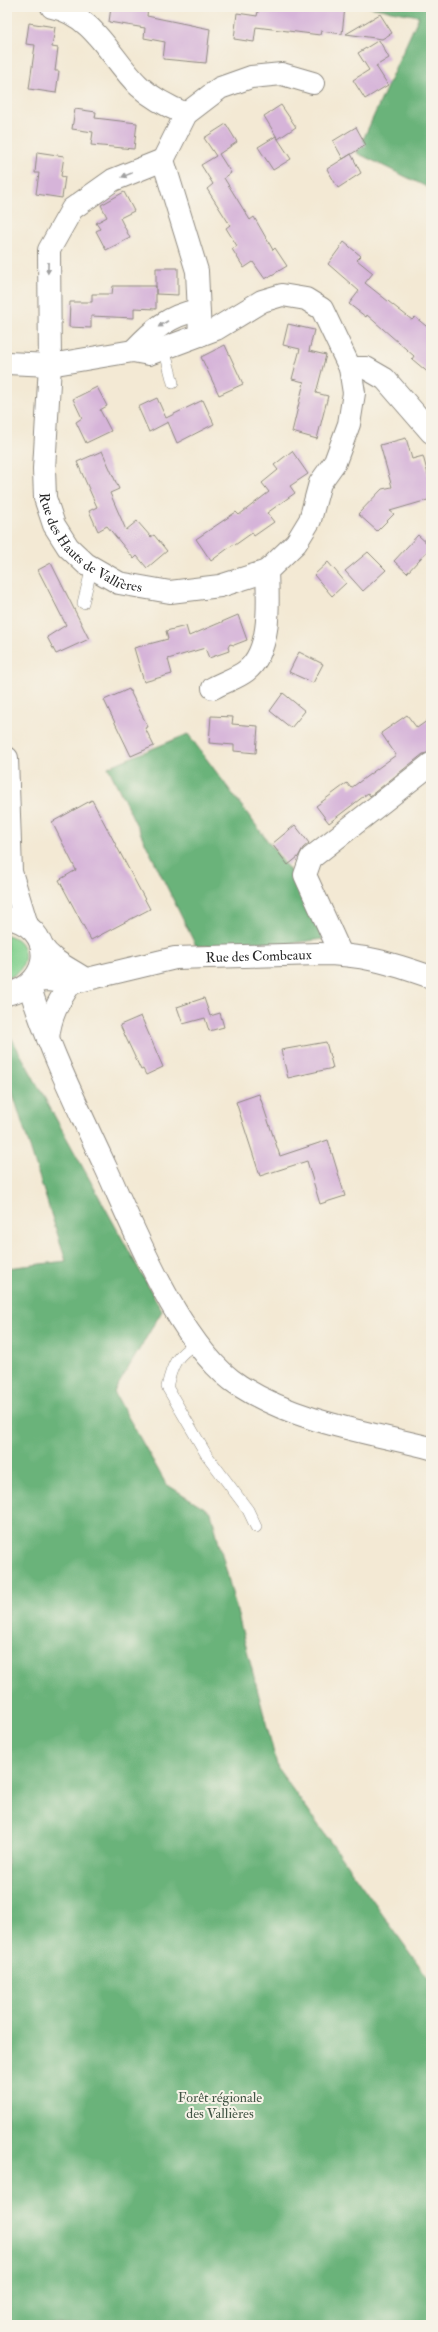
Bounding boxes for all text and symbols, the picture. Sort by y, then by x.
one-way arrow [121,172,132,178]
one-way arrow [45,262,51,275]
one-way arrow [158,320,168,328]
street label: Rue des Hauts de Vallières [36,492,144,596]
street label: Rue des Combeaux [205,946,313,966]
park label: Forêt régionale des Vallières [178,2089,262,2122]

